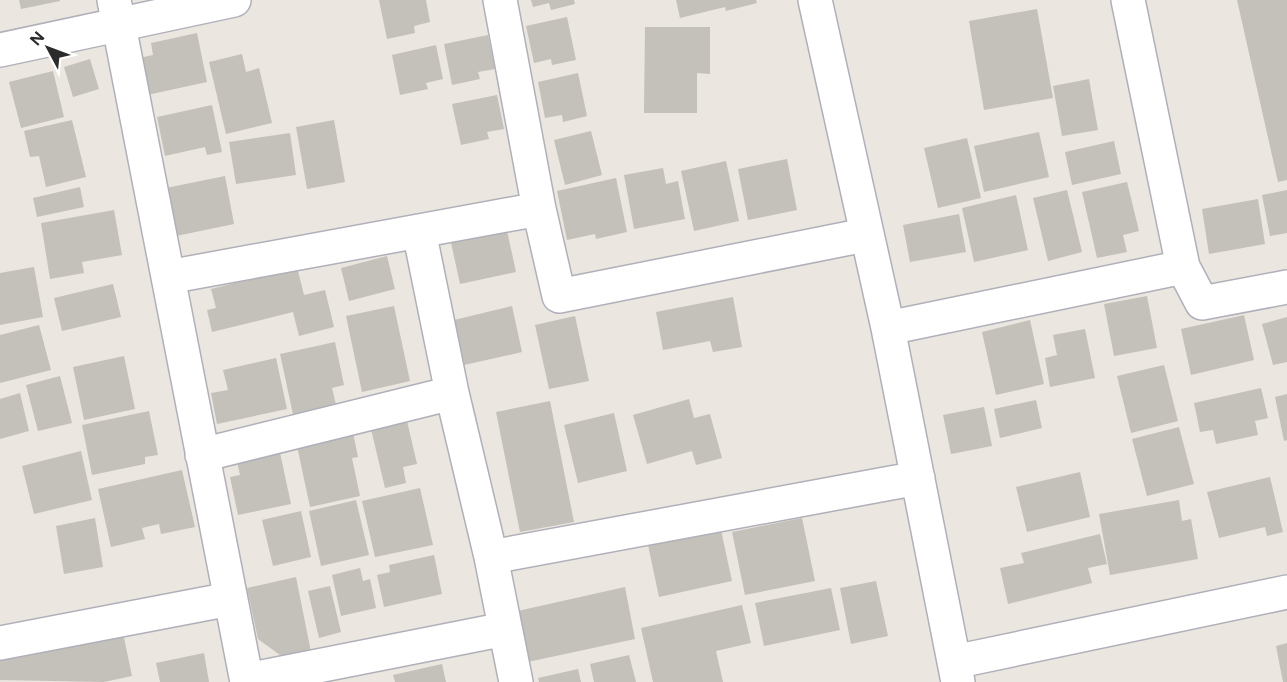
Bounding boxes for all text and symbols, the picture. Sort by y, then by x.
north arrow [18,18,78,78]
text: N [26,28,48,49]

